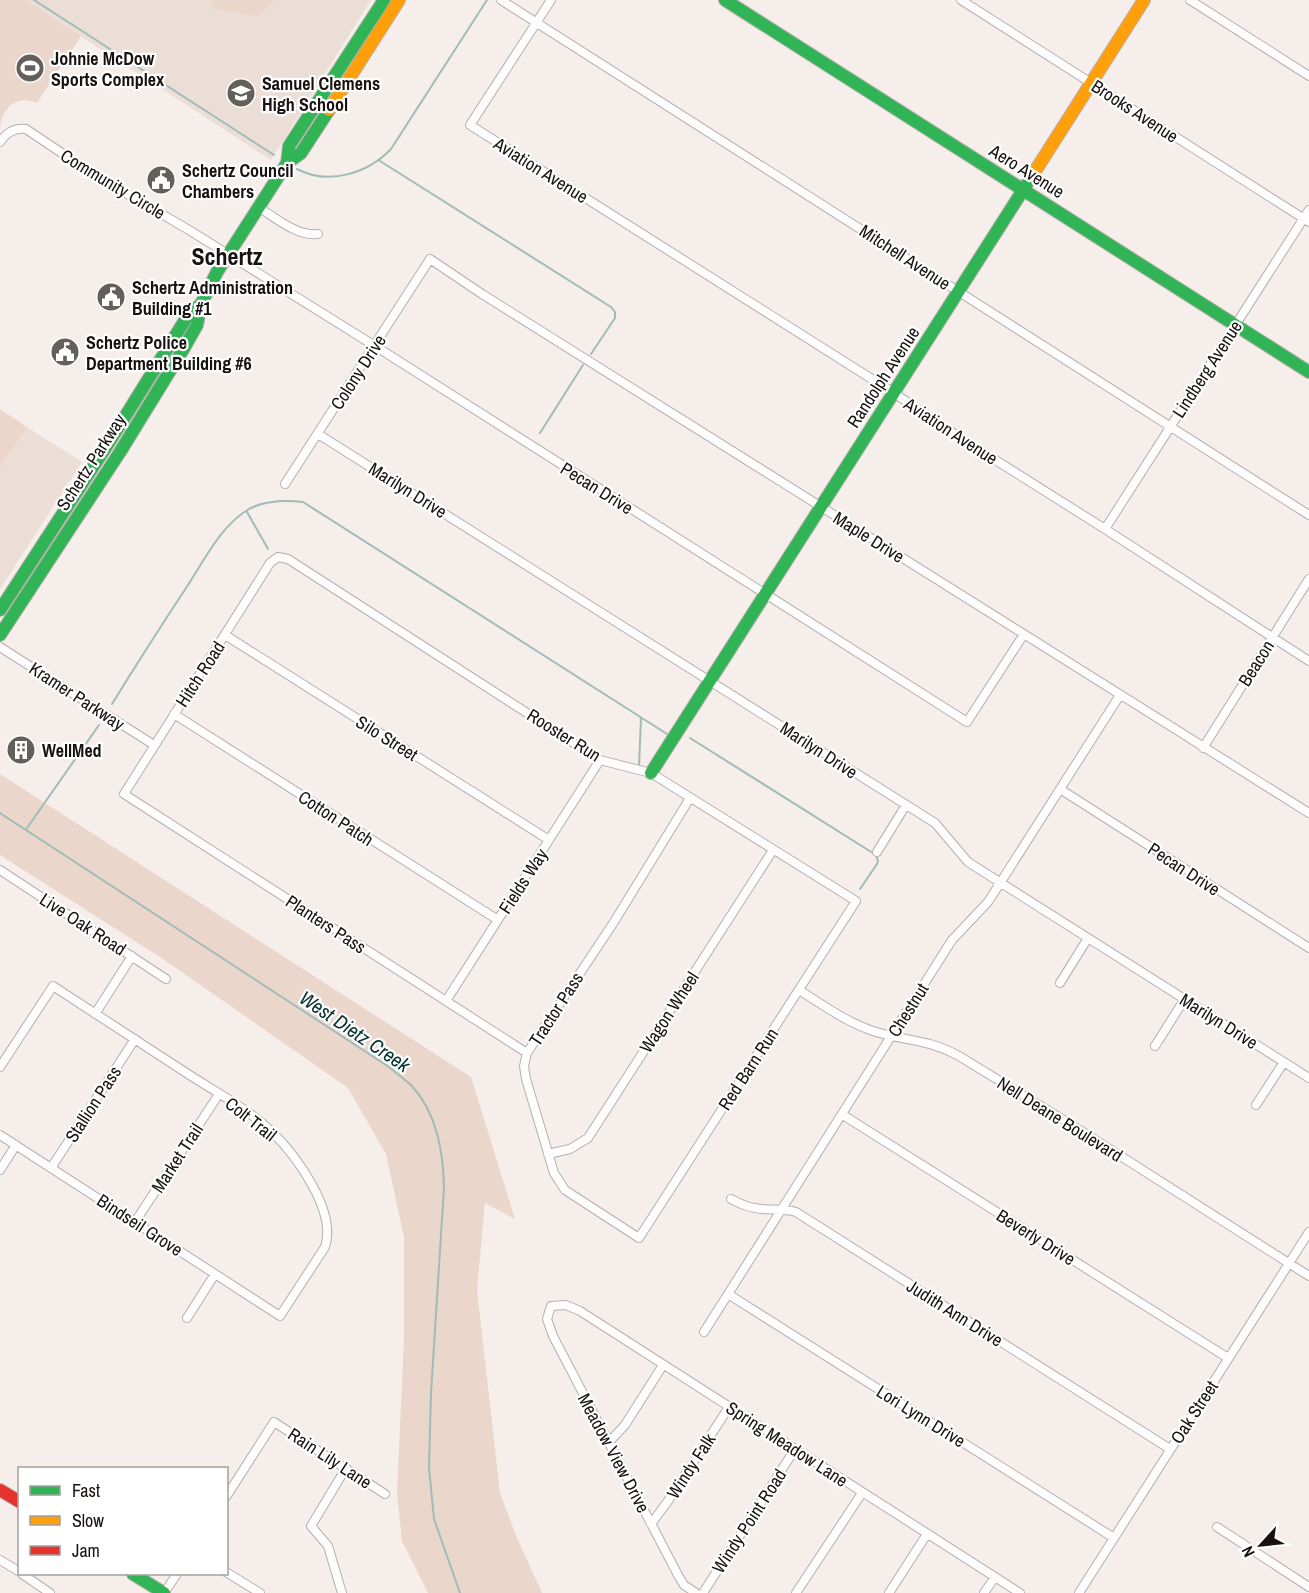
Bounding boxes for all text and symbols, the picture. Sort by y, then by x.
place label: Johnie McDow Sports Complex [51,46,165,92]
sports icon: Johnie McDow Sports Complex [14,52,46,84]
place label: Samuel Clemens High School [262,71,380,117]
street label: Brooks Avenue [1087,74,1183,148]
school or university icon: Samuel Clemens High School [225,77,257,109]
street label: Aviation Avenue [488,131,593,209]
street label: Aero Avenue [984,138,1069,204]
street label: Community Circle [56,143,170,225]
place label: Schertz Council Chambers [182,158,294,204]
public building icon: Schertz Council Chambers [145,164,177,196]
street label: Mitchell Avenue [855,218,955,296]
district label: Schertz [191,240,263,272]
place label: Schertz Administration Building #1 [132,275,293,321]
public building icon: Schertz Administration Building #1 [95,281,127,313]
street label: Lindberg Avenue [1166,315,1248,423]
street label: Randolph Avenue [841,321,925,433]
street label: Colony Drive [324,329,392,415]
place label: Schertz Police Department Building #6 [86,330,252,376]
public building icon: Schertz Police Department Building #6 [49,336,81,368]
street label: Aviation Avenue [898,391,1003,471]
street label: Schertz Parkway [50,408,132,515]
street label: Marilyn Drive [364,456,452,524]
street label: Pecan Drive [556,456,638,520]
street label: Maple Drive [829,505,909,569]
street label: Beacon [1232,635,1280,691]
street label: Hitch Road [169,636,231,712]
street label: Kramer Parkway [24,656,130,737]
street label: Rooster Run [522,702,606,768]
street label: Silo Street [351,709,423,767]
street label: Marilyn Drive [775,716,863,784]
building icon: WellMed [5,734,37,766]
place label: WellMed [42,738,102,763]
street label: Cotton Patch [293,784,379,852]
street label: Pecan Drive [1143,836,1225,902]
street label: Fields Way [493,843,554,919]
street label: Live Oak Road [35,887,131,961]
street label: Planters Pass [281,889,371,959]
street label: Tractor Pass [523,967,589,1051]
street label: Wagon Wheel [633,967,705,1057]
street label: Chestnut [882,978,934,1042]
water label: West Dietz Creek [294,984,416,1078]
street label: Marilyn Drive [1175,987,1263,1055]
street label: Red Barn Run [712,1023,784,1115]
street label: Stallion Pass [59,1061,127,1147]
street label: Nell Deane Boulevard [992,1070,1128,1168]
street label: Colt Trail [220,1091,282,1147]
street label: Market Trail [145,1119,209,1197]
street label: Bindseil Grove [92,1188,188,1262]
street label: Beverly Drive [992,1203,1080,1271]
street label: Judith Ann Drive [902,1273,1008,1353]
street label: Oak Street [1164,1376,1224,1448]
street label: Lori Lynn Drive [872,1379,970,1453]
street label: Meadow View Drive [572,1389,656,1517]
street label: Spring Meadow Lane [721,1395,853,1493]
street label: Rain Lily Lane [283,1422,377,1494]
street label: Windy Falk [661,1428,722,1503]
street label: Windy Point Road [706,1464,792,1578]
legend [18,1467,228,1575]
text: Fast [72,1478,100,1503]
text: Slow [72,1508,104,1533]
north arrow [1231,1515,1291,1575]
text: Jam [72,1538,100,1563]
text: N [1236,1543,1260,1561]

